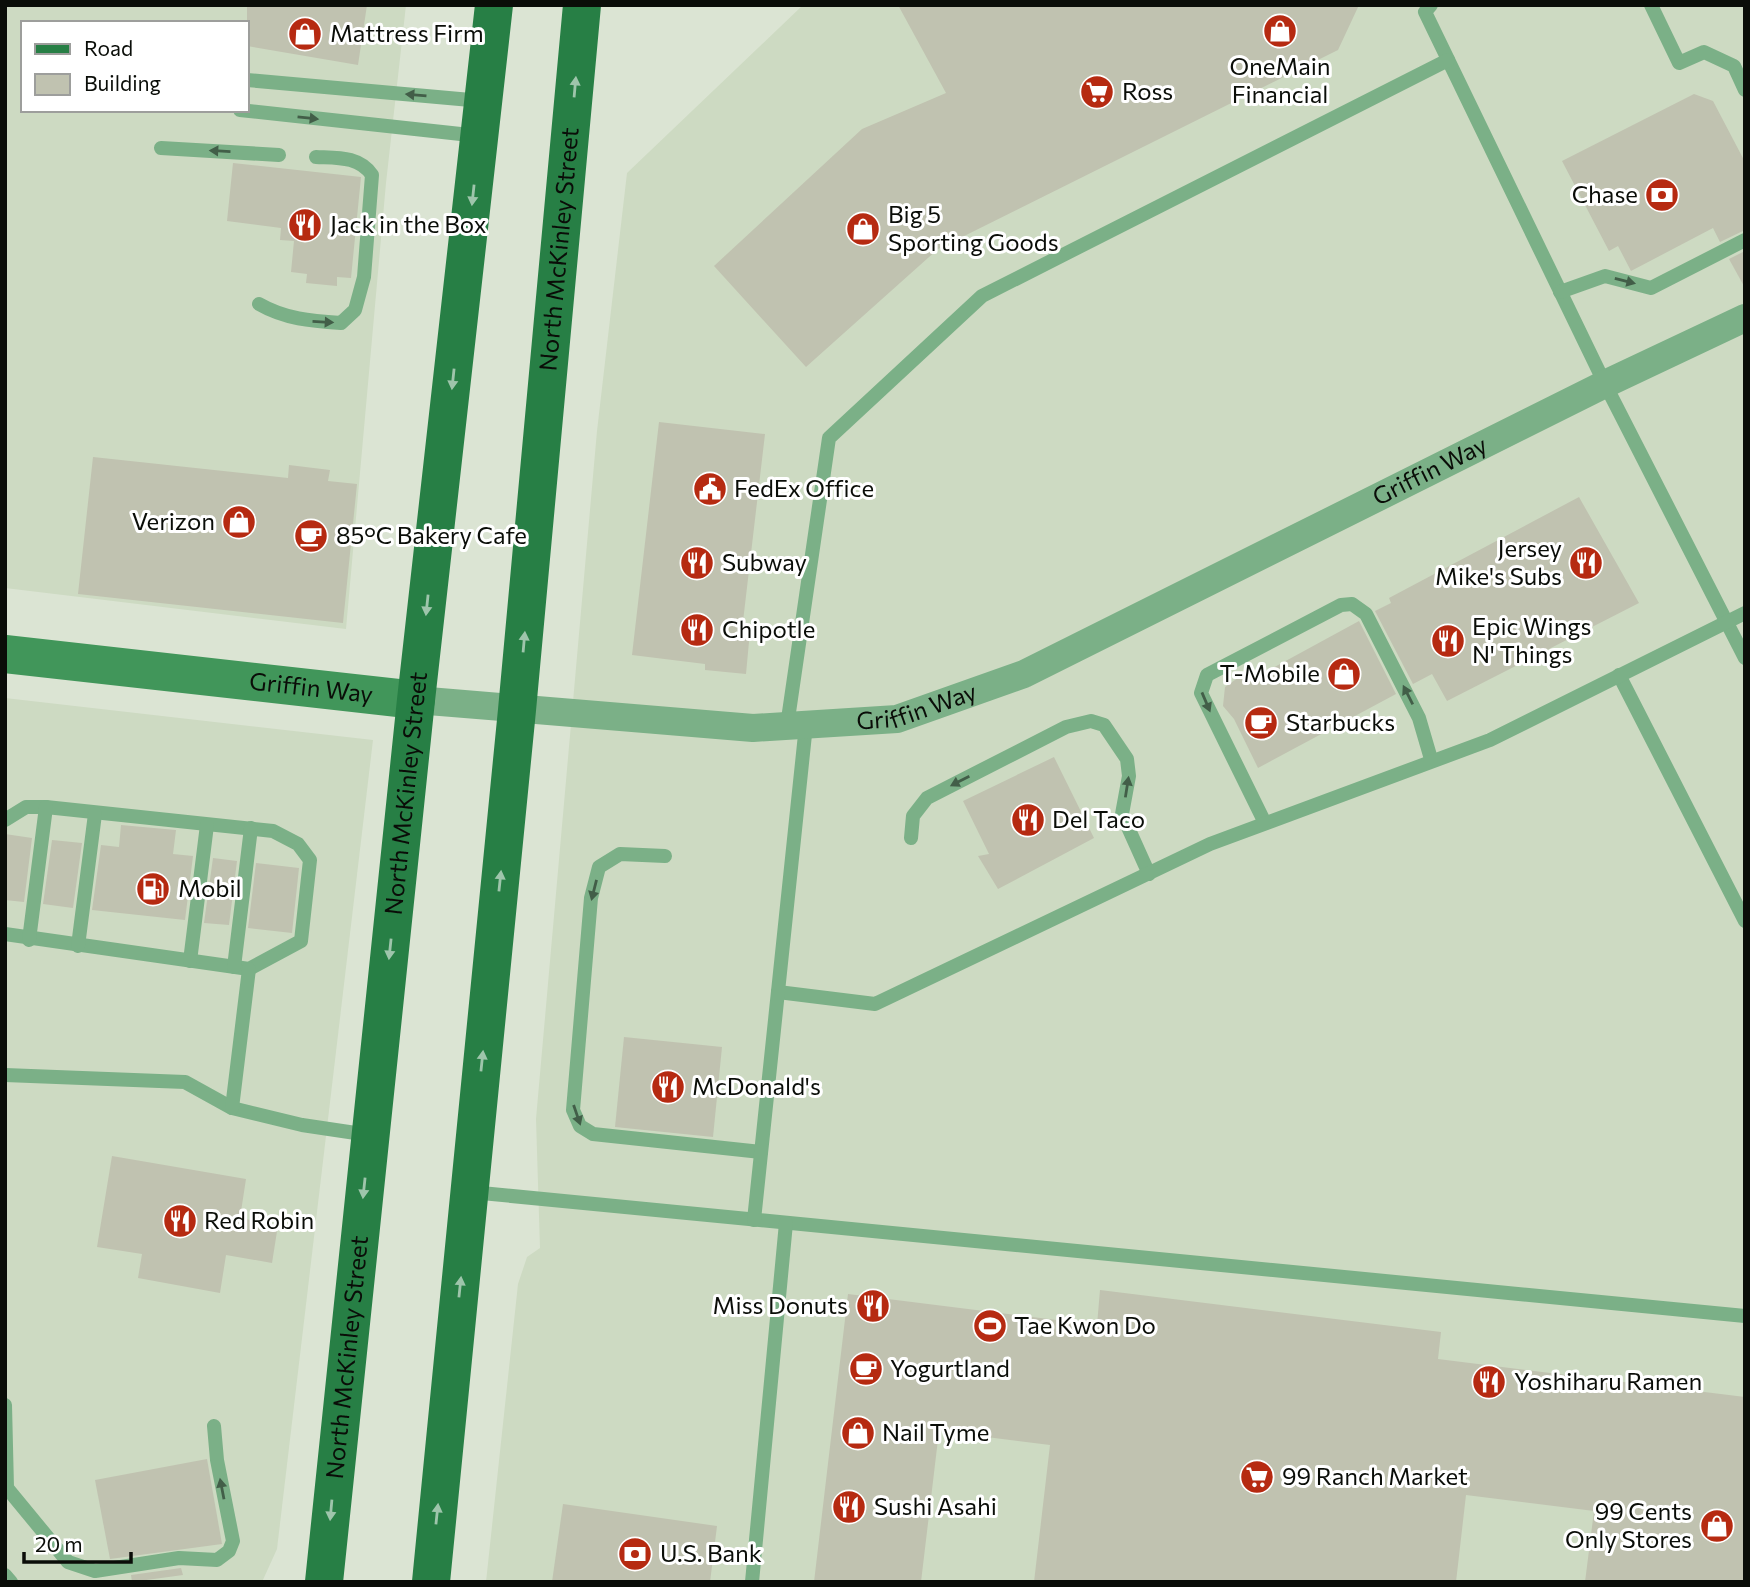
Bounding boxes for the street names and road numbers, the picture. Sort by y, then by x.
street label: North McKinley Street [532,126,584,372]
street label: Griffin Way [1367,429,1491,511]
street label: Griffin Way [248,665,375,708]
street label: North McKinley Street [378,670,432,916]
street label: Griffin Way [856,676,980,735]
street label: North McKinley Street [319,1234,373,1480]

